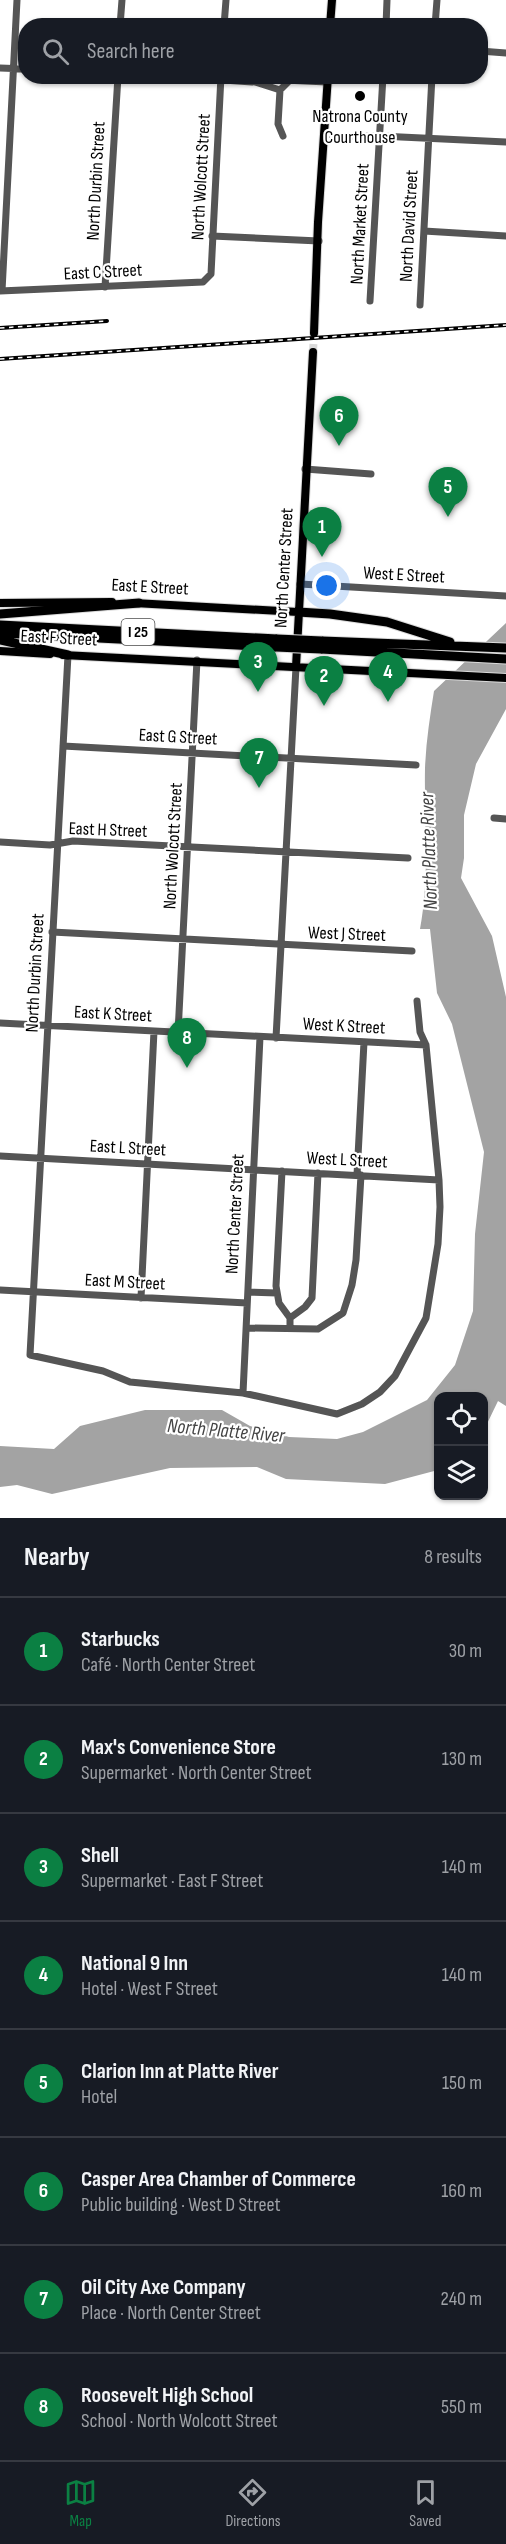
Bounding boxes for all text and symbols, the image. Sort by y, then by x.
search box [18,18,488,84]
icon: search [39,35,72,68]
text: Search here [87,38,174,65]
marker: Natrona County Courthouse [353,89,367,103]
place label: Natrona County Courthouse [312,106,408,148]
street label: North Wolcott Street [187,113,215,241]
street label: North Durbin Street [82,121,110,241]
street label: North Market Street [346,163,374,285]
street label: North David Street [396,169,422,283]
street label: East C Street [63,259,143,285]
pin: 6 [320,396,358,446]
pin: 5 [428,468,468,517]
street label: North Center Street [270,507,298,629]
pin: 1 [302,508,342,557]
street label: West E Street [363,562,446,588]
your location [312,571,341,600]
street label: East E Street [111,574,190,600]
road number: I 25 [122,619,154,645]
street label: East F Street [20,626,98,651]
pin: 3 [238,642,278,692]
pin: 4 [368,652,408,702]
pin: 2 [304,656,344,706]
street label: East G Street [138,724,218,750]
pin: 7 [240,738,278,788]
street label: North Wolcott Street [159,782,187,910]
water label: North Platte River [415,790,443,910]
street label: East H Street [68,818,148,842]
street label: North Durbin Street [21,913,49,1033]
street label: West J Street [308,922,387,946]
street label: East K Street [74,1001,153,1027]
street label: West K Street [302,1013,386,1039]
pin: 8 [168,1018,207,1068]
street label: East L Street [89,1136,167,1161]
street label: West L Street [306,1147,388,1173]
street label: North Center Street [221,1153,249,1275]
street label: East M Street [84,1269,166,1295]
map controls [434,1392,488,1500]
button: locate [434,1392,488,1446]
water label: North Platte River [166,1414,287,1448]
button: layers [434,1446,488,1500]
text: Nearby [24,1542,90,1573]
text: 8 results [424,1545,482,1569]
text: Starbucks [81,1626,160,1653]
text: 1 [40,1639,47,1663]
text: 30 m [449,1639,482,1663]
text: Café · North Center Street [81,1653,255,1677]
text: Max's Convenience Store [81,1734,276,1761]
text: 2 [39,1747,48,1771]
text: 130 m [442,1747,482,1771]
text: Supermarket · North Center Street [81,1761,312,1785]
text: Shell [81,1842,119,1869]
text: 3 [39,1855,48,1879]
text: 140 m [442,1855,482,1879]
text: Supermarket · East F Street [81,1869,263,1893]
text: National 9 Inn [81,1950,188,1977]
text: 4 [39,1963,48,1987]
text: 140 m [442,1963,482,1987]
text: Hotel · West F Street [81,1977,218,2001]
text: Clarion Inn at Platte River [81,2058,279,2085]
text: 5 [39,2071,48,2095]
text: 150 m [442,2071,482,2095]
text: Hotel [81,2085,117,2109]
text: Casper Area Chamber of Commerce [81,2166,356,2193]
text: 6 [39,2179,48,2203]
text: 160 m [441,2179,482,2203]
text: Public building · West D Street [81,2193,281,2217]
text: Oil City Axe Company [81,2274,246,2301]
text: 7 [39,2287,48,2311]
text: 240 m [441,2287,482,2311]
text: Place · North Center Street [81,2301,261,2325]
text: Roosevelt High School [81,2382,253,2409]
text: 8 [39,2395,48,2419]
text: 550 m [441,2395,482,2419]
text: School · North Wolcott Street [81,2409,278,2433]
tab: Map [64,2476,97,2531]
tab: Directions [225,2476,281,2531]
tab: Saved [409,2476,442,2531]

